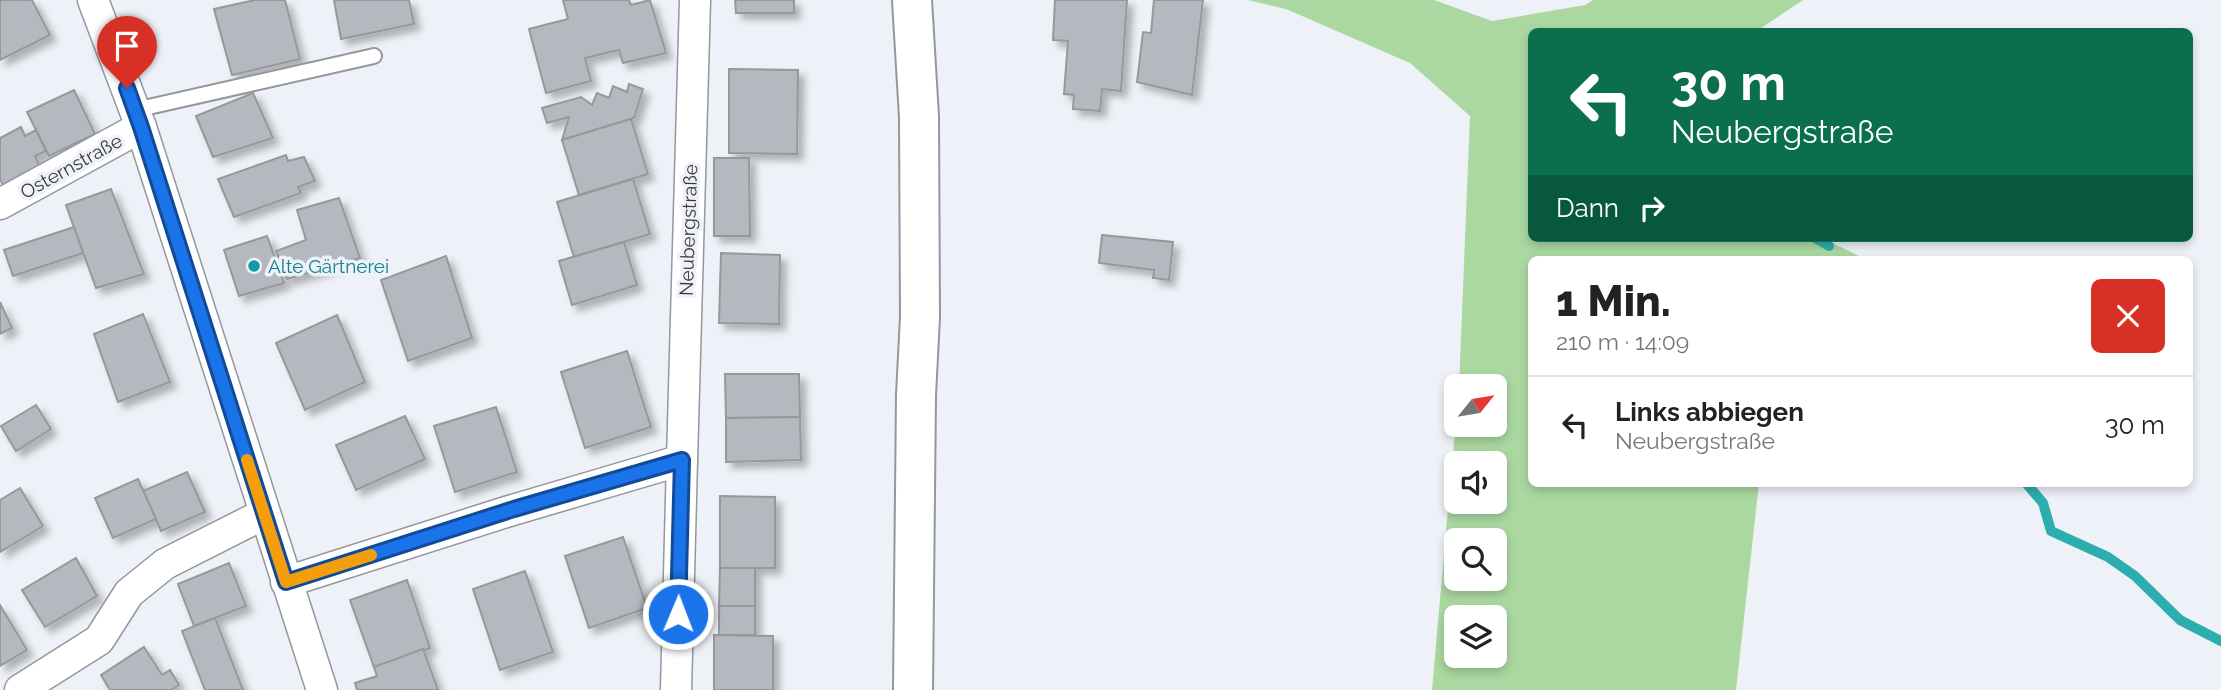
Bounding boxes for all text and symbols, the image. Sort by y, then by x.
pin [97,16,157,88]
icon: arrive [108,27,146,65]
text: 30 m [1671,54,1786,111]
icon: left [1556,56,1647,147]
text: Neubergstraße [1671,113,1894,150]
street label: Osternstraße [16,129,126,203]
street label: Neubergstraße [675,164,701,296]
icon: right [1633,189,1671,227]
text: Dann [1556,193,1619,223]
place label: Alte Gärtnerei [268,255,389,277]
marker: Alte Gärtnerei [246,258,262,274]
text: 1 Min. [1556,277,1671,326]
button: close [2091,279,2165,353]
text: 210 m · 14:09 [1556,328,1689,355]
north arrow [1444,374,1507,438]
map controls [1444,374,1507,668]
text: Links abbiegen [1615,397,1804,427]
icon: left [1556,406,1594,444]
text: 30 m [2105,410,2165,440]
text: Neubergstraße [1615,427,1775,454]
button: sound [1444,451,1507,514]
button: search [1444,528,1507,591]
position arrow [641,577,715,651]
button: layers [1444,605,1507,668]

